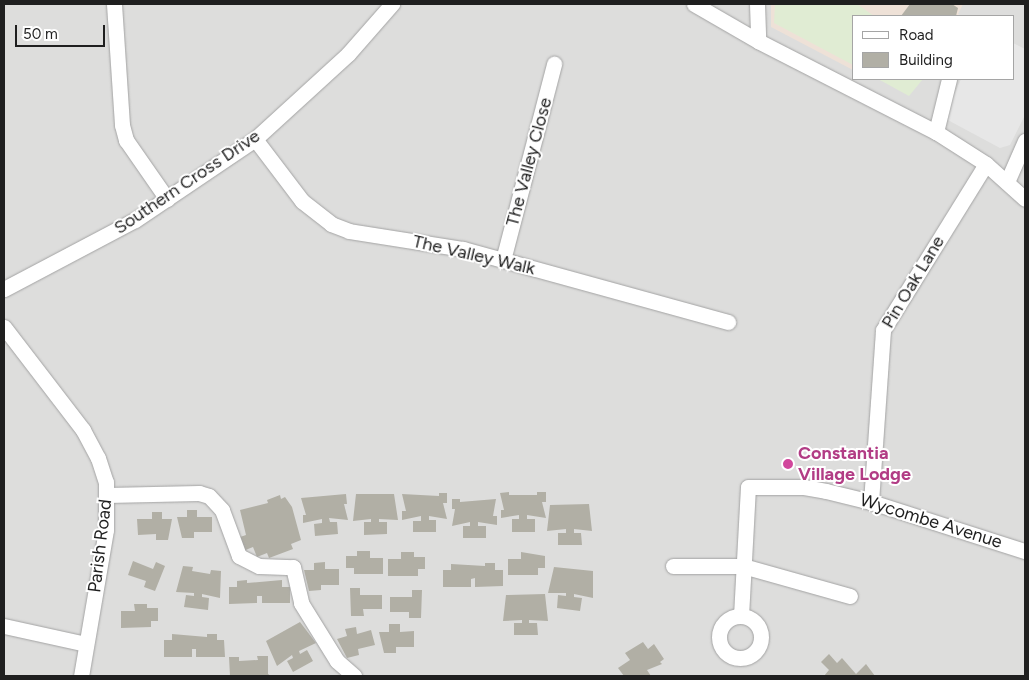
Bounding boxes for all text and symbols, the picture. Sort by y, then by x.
scale bar [18,15,108,47]
legend [852,15,1014,80]
text: 50 m [23,25,58,43]
text: Road [899,26,934,44]
text: Building [899,51,953,69]
street label: The Valley Close [501,95,557,229]
street label: Southern Cross Drive [110,125,264,239]
street label: The Valley Walk [411,230,537,280]
street label: Pin Oak Lane [877,232,949,332]
place label: Constantia Village Lodge [798,443,911,486]
marker: Constantia Village Lodge [782,458,794,470]
street label: Wycombe Avenue [857,489,1005,553]
street label: Parish Road [84,498,116,594]

